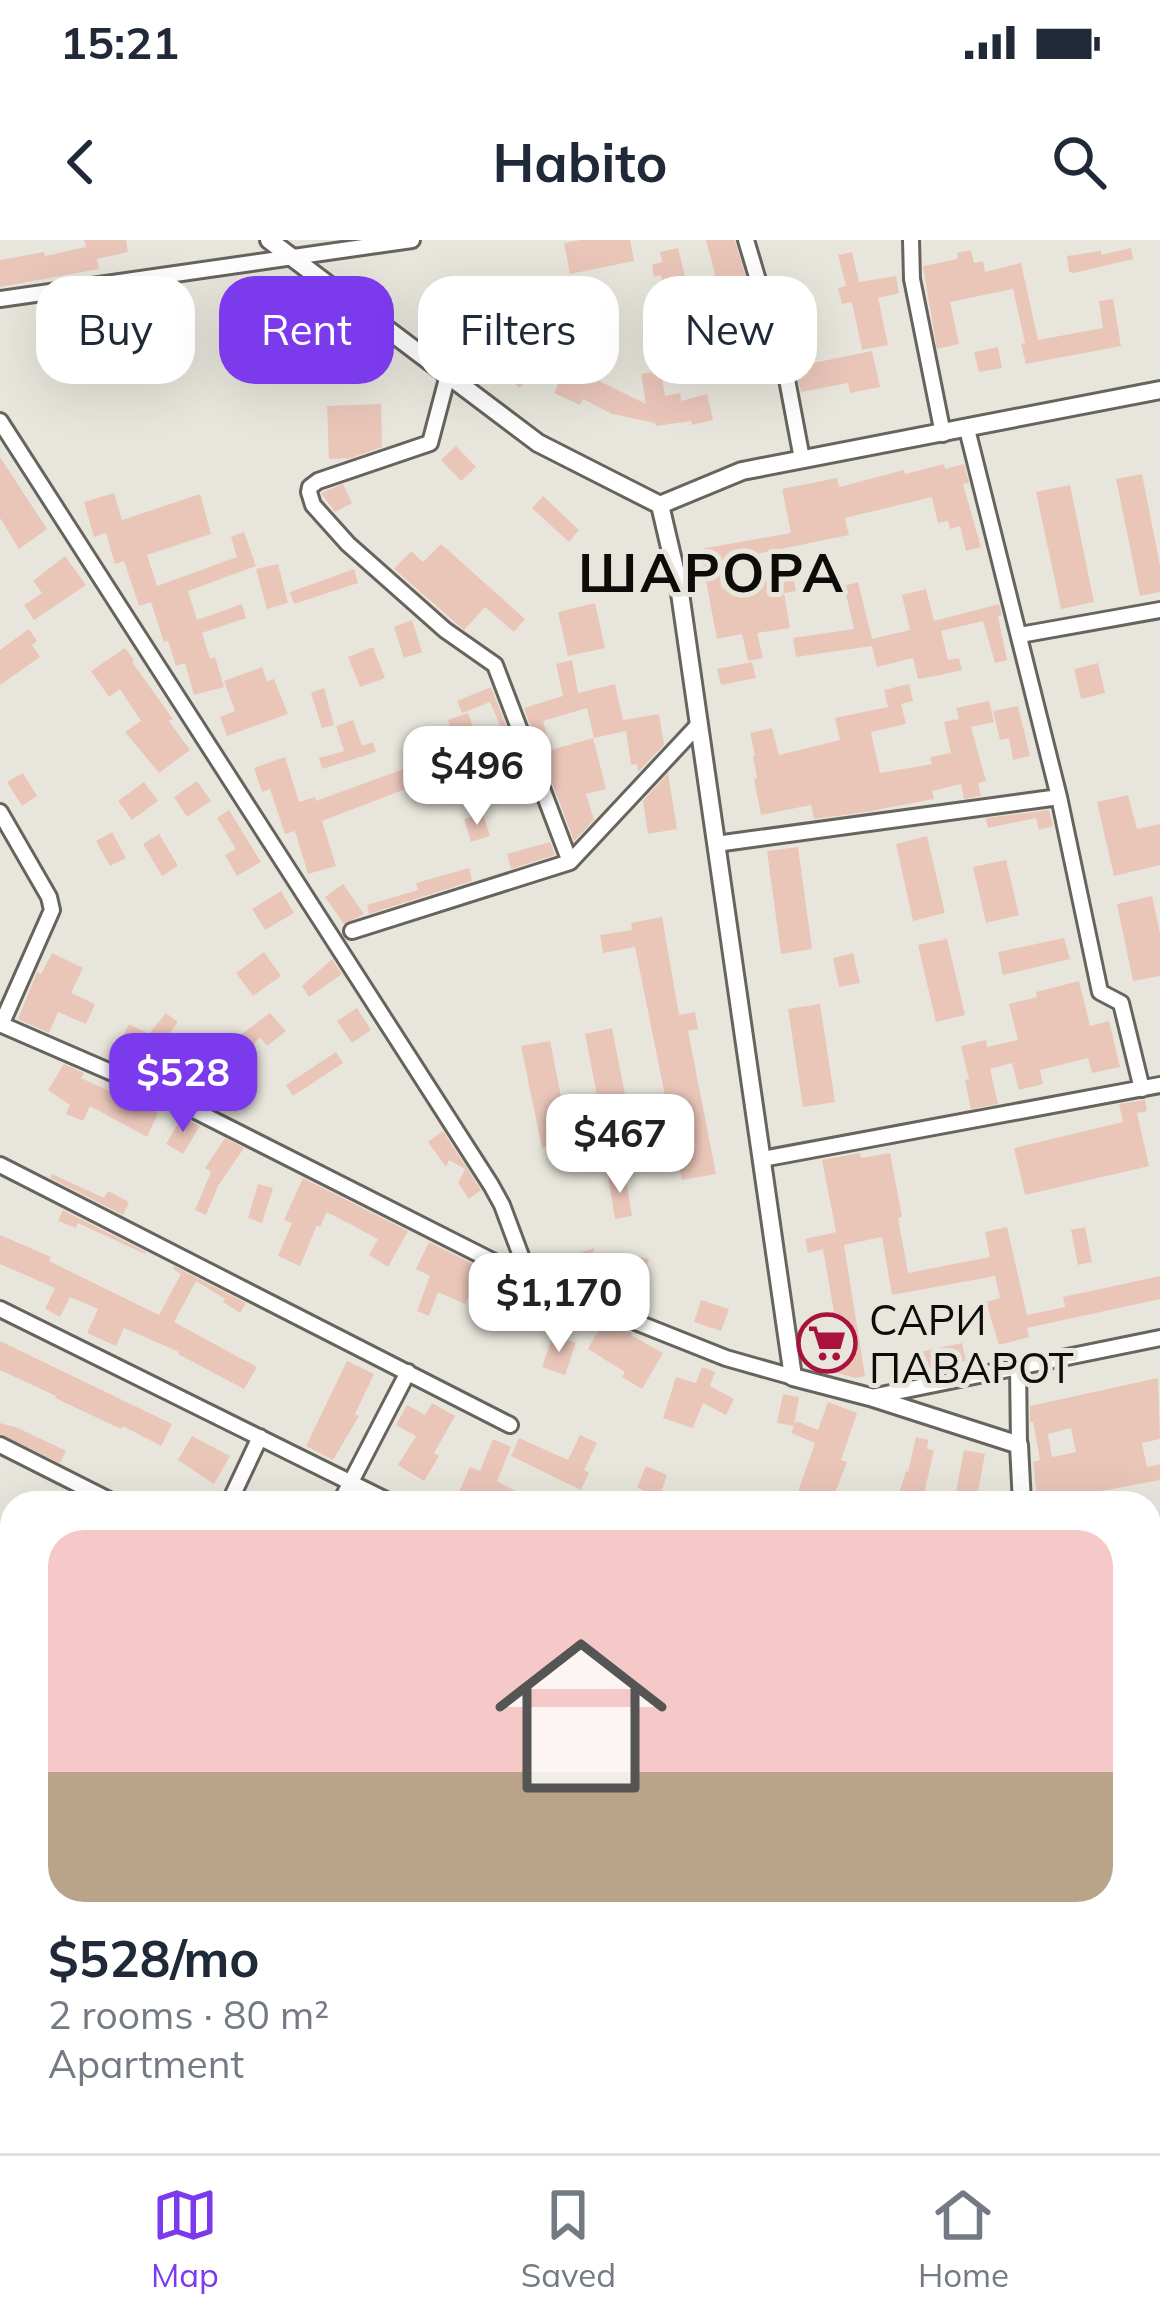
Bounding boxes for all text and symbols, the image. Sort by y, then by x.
text: 15:21 [60,14,179,70]
text: Habito [492,128,668,196]
icon: back [48,129,114,195]
icon: search [1046,129,1112,195]
chip: Buy [36,276,195,384]
chip: Rent [219,276,394,384]
chip: Filters [418,276,619,384]
chip: New [643,276,817,384]
district label: ШАРОРА [578,538,846,606]
pin: $496 [406,726,548,828]
text: $496 [430,740,524,789]
pin: $528 [112,1033,254,1135]
text: $528 [136,1047,230,1096]
pin: $467 [549,1094,691,1196]
text: $467 [573,1108,667,1157]
pin: $1,170 [461,1253,657,1355]
text: $1,170 [496,1267,622,1316]
place label: САРИ ПАВАРОТ [869,1293,1074,1394]
supermarket icon: САРИ ПАВАРОТ [796,1312,858,1374]
icon: home [473,1608,689,1824]
text: $528/mo [48,1926,260,1990]
text: 2 rooms · 80 m² [48,1990,329,2039]
text: Apartment [48,2039,244,2088]
tab: Map [151,2182,219,2295]
tab: Saved [521,2182,616,2295]
tab: Home [918,2182,1009,2295]

